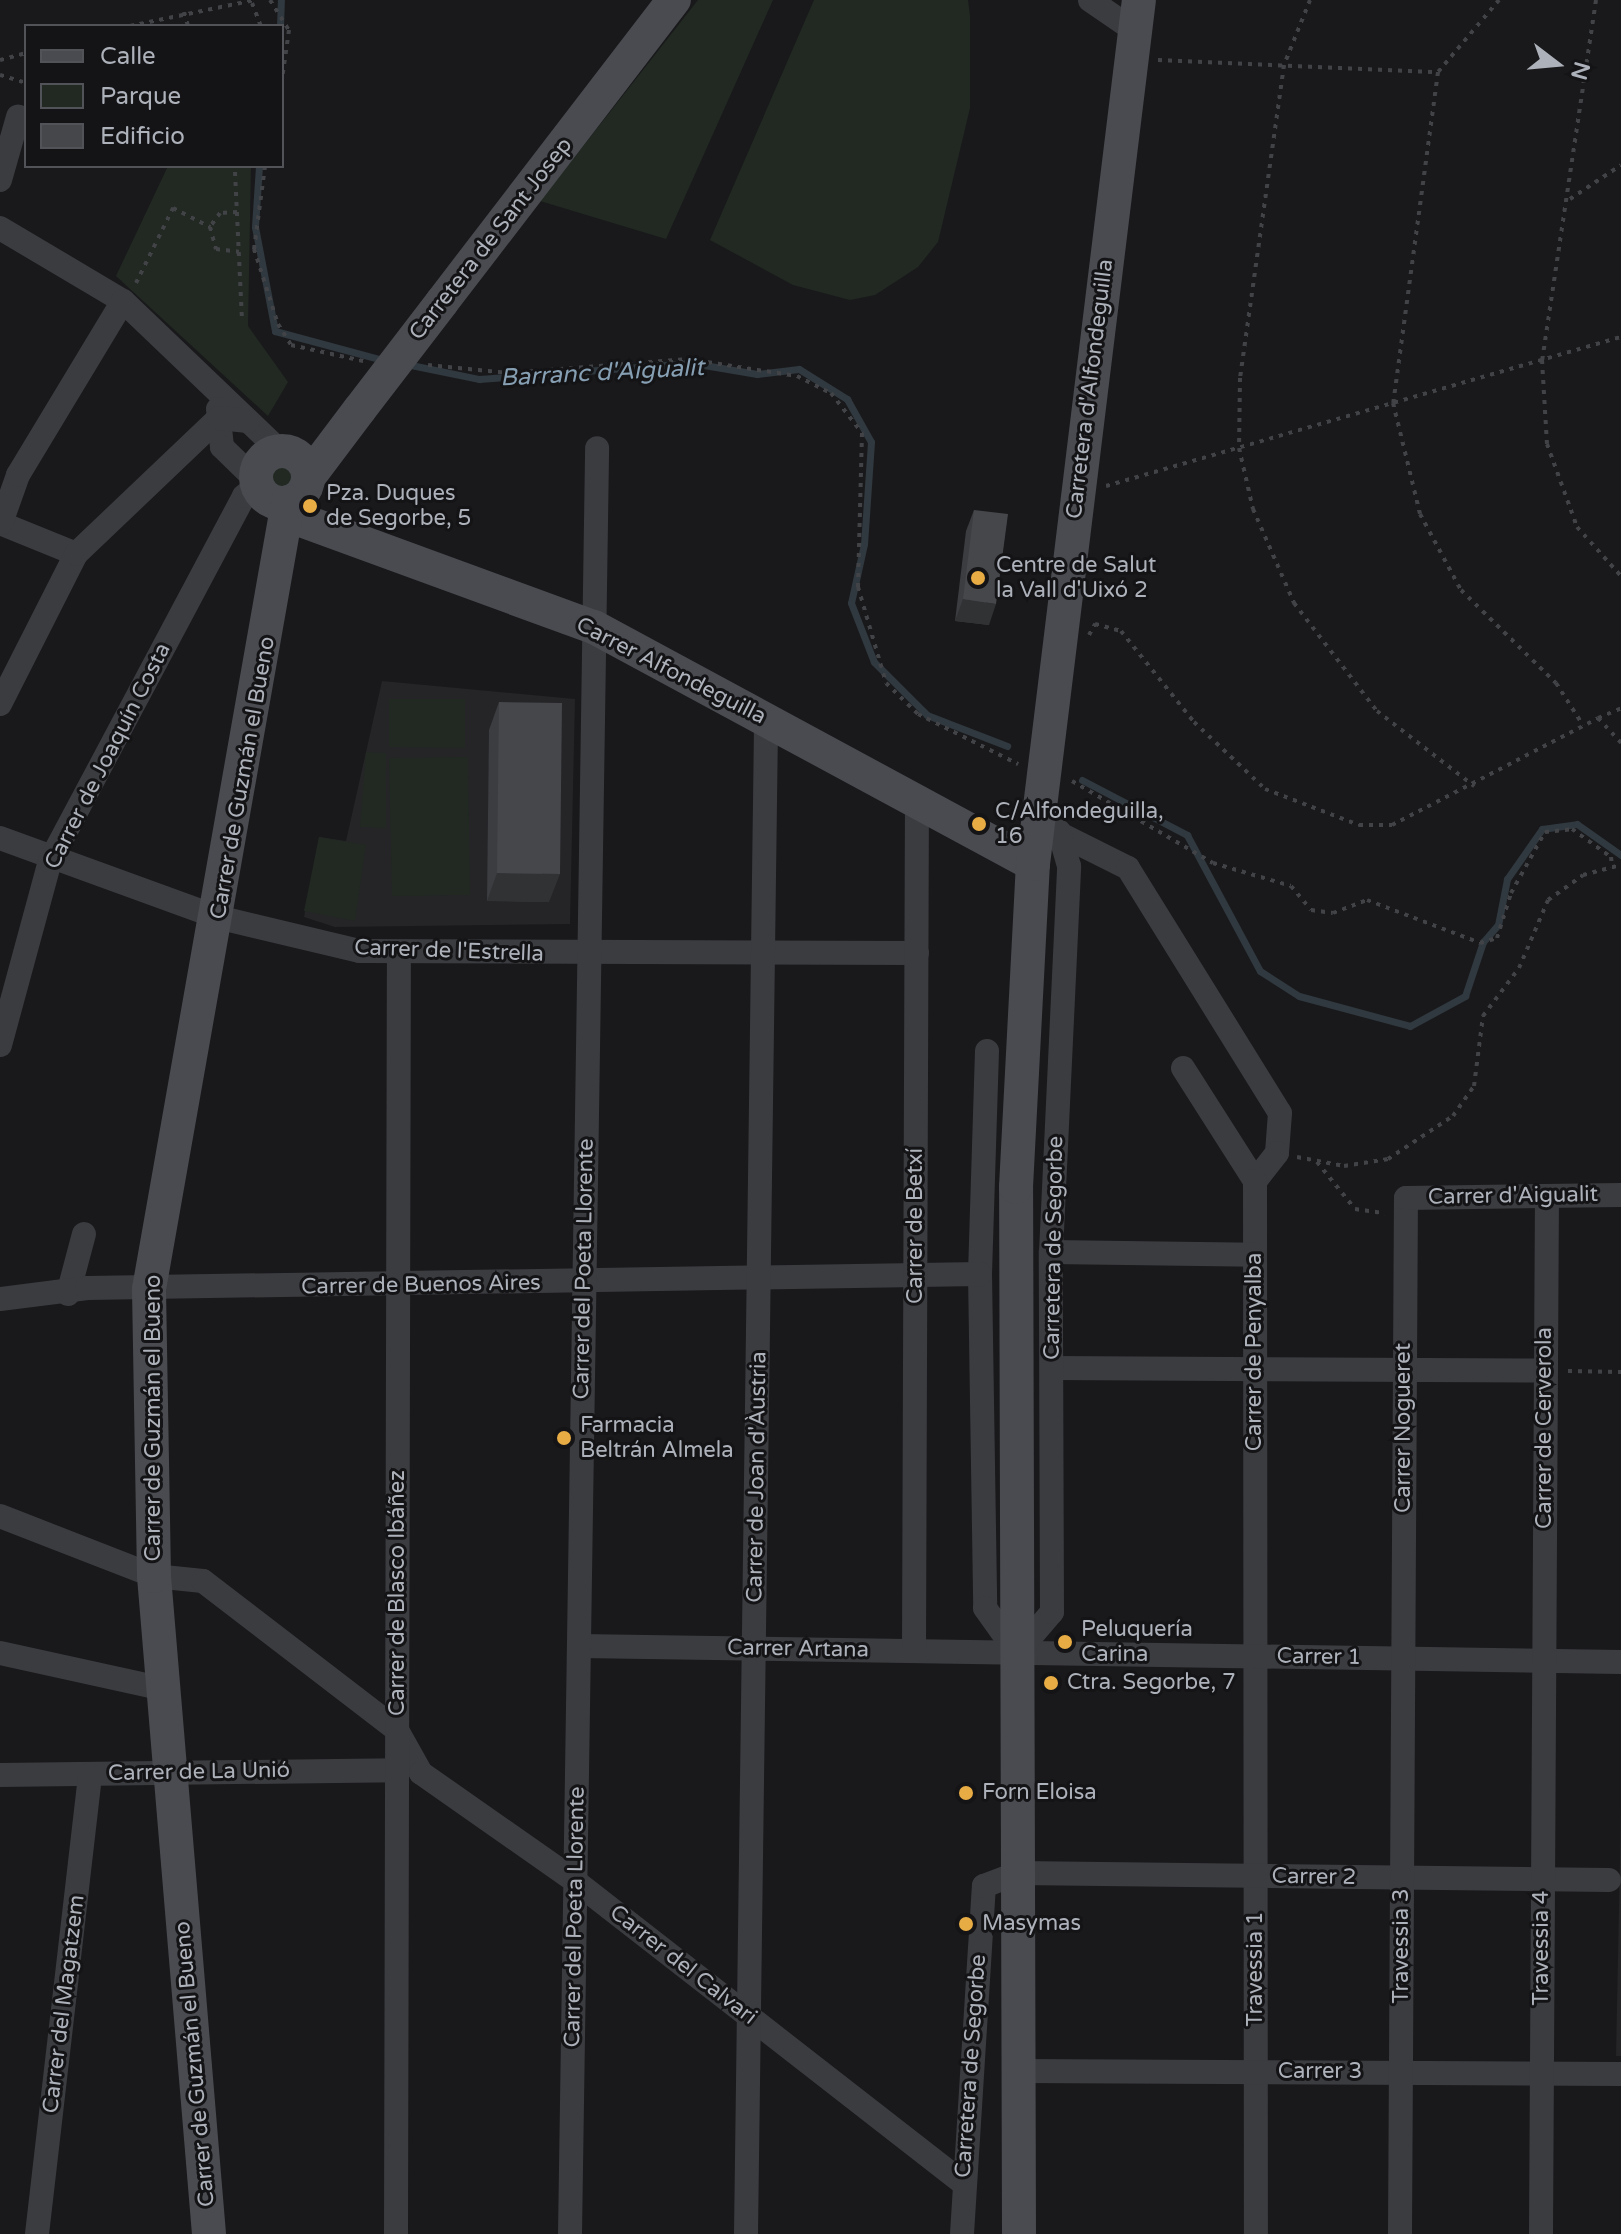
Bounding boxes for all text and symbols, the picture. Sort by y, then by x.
legend [24,24,284,168]
north arrow [1517,24,1597,104]
text: Calle [100,42,156,71]
text: N [1565,59,1595,83]
text: Parque [100,82,181,111]
text: Edificio [100,122,185,151]
street label: Carretera de Sant Josep [404,133,578,345]
street label: Carretera d'Alfondeguilla [1061,258,1119,520]
water label: Barranc d'Aigualit [499,353,705,393]
place label: Pza. Duques de Segorbe, 5 [326,480,471,532]
marker: Pza. Duques de Segorbe, 5 [301,497,319,515]
place label: Centre de Salut la Vall d'Uixó 2 [996,552,1156,604]
marker: Centre de Salut la Vall d'Uixó 2 [967,567,989,589]
street label: Carrer Alfondeguilla [572,612,770,730]
street label: Carrer de Guzmán el Bueno [205,634,281,922]
street label: Carrer de Joaquín Costa [39,639,177,873]
place label: C/Alfondeguilla, 16 [995,798,1164,850]
marker: C/Alfondeguilla, 16 [970,815,988,833]
street label: Carrer de l'Estrella [354,934,544,968]
street label: Carretera de Segorbe [1039,1136,1069,1360]
street label: Carrer del Poeta Llorente [569,1138,599,1400]
street label: Carrer de Betxí [903,1148,929,1304]
street label: Carrer d'Aigualit [1428,1181,1598,1211]
street label: Carrer de Penyalba [1242,1253,1268,1451]
street label: Carrer de Buenos Aires [301,1270,541,1300]
street label: Carrer de Guzmán el Bueno [141,1275,167,1561]
street label: Carrer de Cerverola [1532,1327,1558,1529]
street label: Carrer Nogueret [1391,1343,1417,1513]
street label: Carrer de Joan d'Àustria [742,1351,772,1603]
place label: Farmacia Beltrán Almela [580,1412,734,1464]
marker: Farmacia Beltrán Almela [555,1429,573,1447]
street label: Carrer de Blasco Ibáñez [385,1470,411,1716]
place label: Peluquería Carina [1081,1616,1193,1668]
marker: Peluquería Carina [1056,1633,1074,1651]
street label: Carrer Artana [727,1635,869,1663]
street label: Carrer 1 [1276,1643,1362,1671]
place label: Ctra. Segorbe, 7 [1067,1670,1236,1696]
marker: Ctra. Segorbe, 7 [1042,1674,1060,1692]
street label: Carrer de La Unió [108,1757,290,1787]
place label: Forn Eloisa [982,1780,1097,1806]
marker: Forn Eloisa [957,1784,975,1802]
street label: Carrer del Poeta Llorente [560,1786,590,2048]
street label: Carrer 2 [1271,1863,1357,1891]
street label: Travessia 3 [1389,1888,1415,2004]
street label: Travessia 4 [1529,1890,1555,2006]
street label: Carrer del Magatzem [37,1893,91,2115]
street label: Carrer del Calvari [604,1899,762,2031]
place label: Masymas [982,1911,1081,1937]
street label: Travessia 1 [1243,1911,1269,2027]
marker: Masymas [957,1915,975,1933]
street label: Carrer de Guzmán el Bueno [169,1920,221,2208]
street label: Carretera de Segorbe [950,1953,992,2179]
street label: Carrer 3 [1278,2059,1362,2085]

